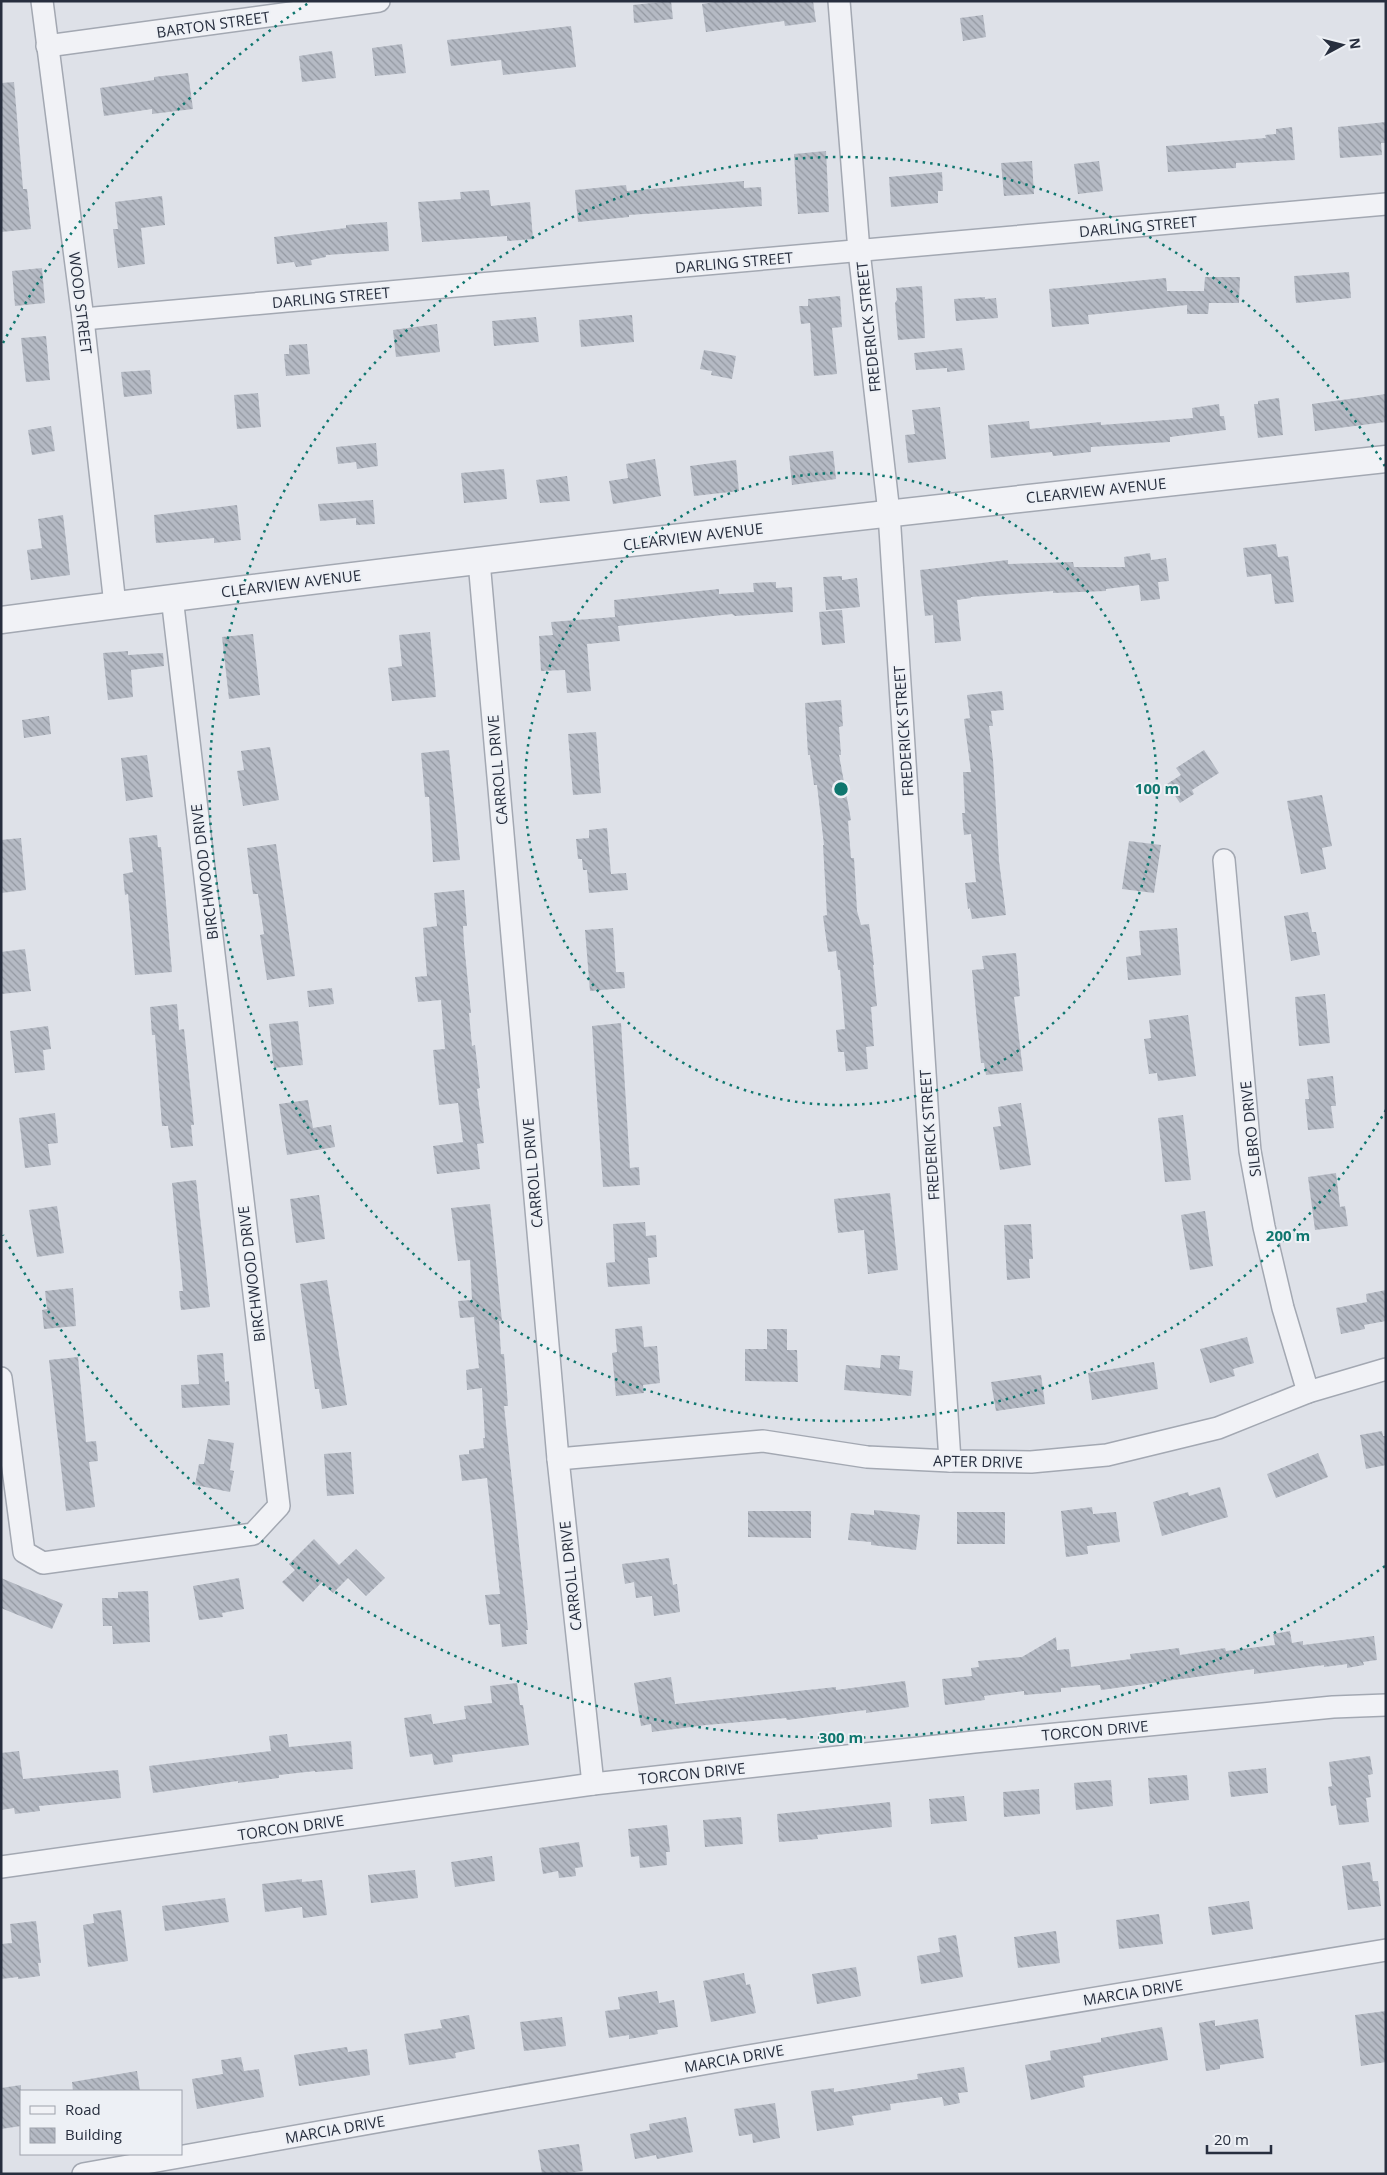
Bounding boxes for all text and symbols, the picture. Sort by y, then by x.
street label: BARTON STREET [155,6,272,42]
north arrow [1317,20,1367,70]
text: N [1345,37,1366,50]
street label: DARLING STREET [1078,211,1199,241]
street label: DARLING STREET [674,247,795,277]
street label: WOOD STREET [65,251,97,356]
street label: FREDERICK STREET [851,260,885,393]
street label: DARLING STREET [271,282,392,312]
street label: CLEARVIEW AVENUE [1025,473,1167,507]
street label: CLEARVIEW AVENUE [622,517,764,555]
street label: CLEARVIEW AVENUE [220,564,362,602]
street label: FREDERICK STREET [888,664,918,797]
street label: CARROLL DRIVE [482,714,512,826]
text: 100 m [1135,778,1179,798]
centre of rings [832,780,850,798]
street label: BIRCHWOOD DRIVE [186,803,222,941]
street label: FREDERICK STREET [914,1068,944,1201]
street label: SILBRO DRIVE [1235,1080,1265,1178]
street label: CARROLL DRIVE [517,1117,547,1229]
street label: BIRCHWOOD DRIVE [233,1205,269,1343]
text: 200 m [1266,1225,1310,1245]
street label: APTER DRIVE [933,1450,1023,1472]
street label: CARROLL DRIVE [554,1520,586,1632]
street label: TORCON DRIVE [1041,1715,1149,1745]
text: 300 m [819,1727,863,1747]
street label: TORCON DRIVE [638,1757,746,1789]
street label: TORCON DRIVE [237,1810,345,1844]
street label: MARCIA DRIVE [1082,1974,1184,2010]
street label: MARCIA DRIVE [683,2039,785,2077]
legend [20,2090,182,2155]
text: Road [65,2099,101,2119]
street label: MARCIA DRIVE [284,2110,386,2148]
scale bar [1207,2122,1271,2154]
text: Building [65,2124,122,2144]
text: 20 m [1214,2129,1249,2149]

